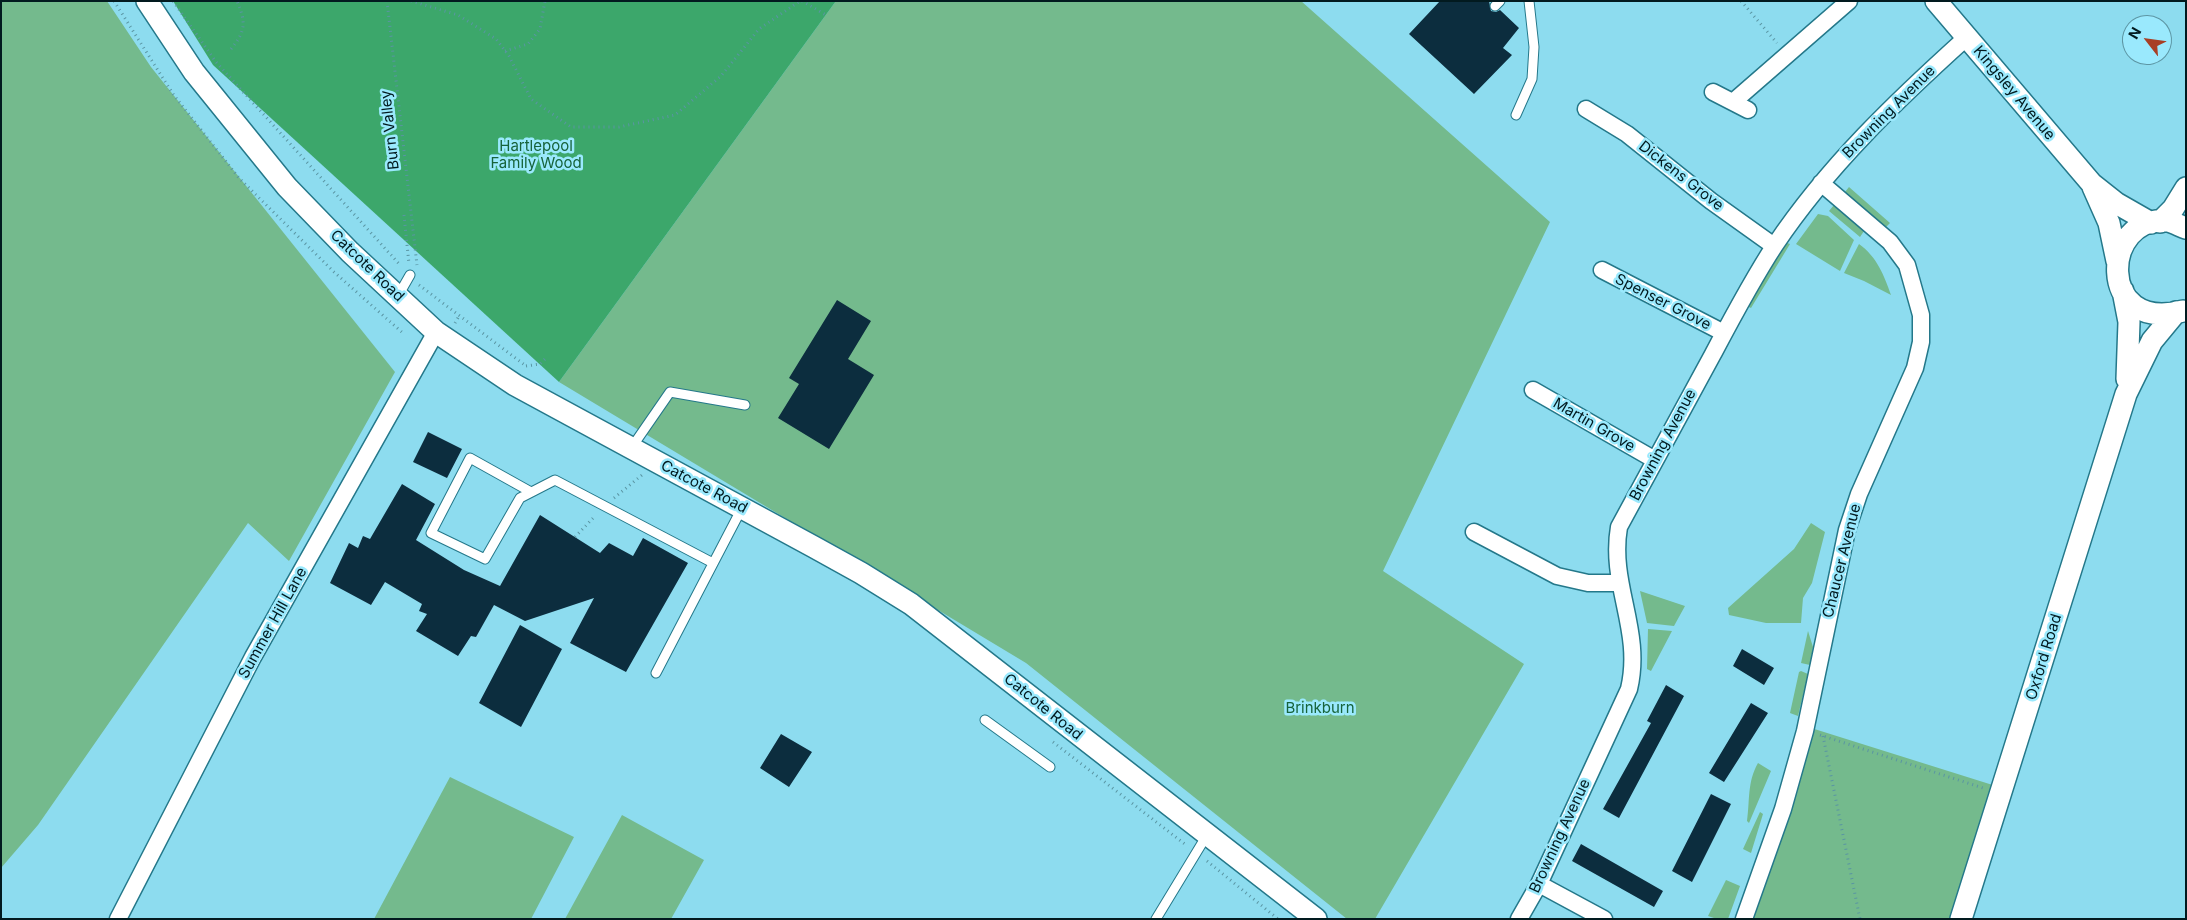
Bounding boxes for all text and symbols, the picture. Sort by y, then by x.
north arrow [2122,15,2172,65]
text: N [2124,24,2144,42]
street label: Kingsley Avenue [1969,42,2059,144]
street label: Browning Avenue [1839,62,1939,162]
street label: Burn Valley [377,89,403,171]
park label: Hartlepool Family Wood [490,137,582,172]
street label: Dickens Grove [1635,137,1727,215]
street label: Catcote Road [326,226,408,306]
street label: Spenser Grove [1612,270,1714,334]
street label: Browning Avenue [1626,386,1700,504]
street label: Martin Grove [1550,394,1638,456]
street label: Catcote Road [658,457,750,517]
street label: Chaucer Avenue [1819,502,1865,620]
street label: Summer Hill Lane [235,564,311,682]
street label: Oxford Road [2022,612,2066,702]
street label: Catcote Road [1000,670,1086,744]
park label: Brinkburn [1285,699,1355,717]
street label: Browning Avenue [1526,776,1594,896]

